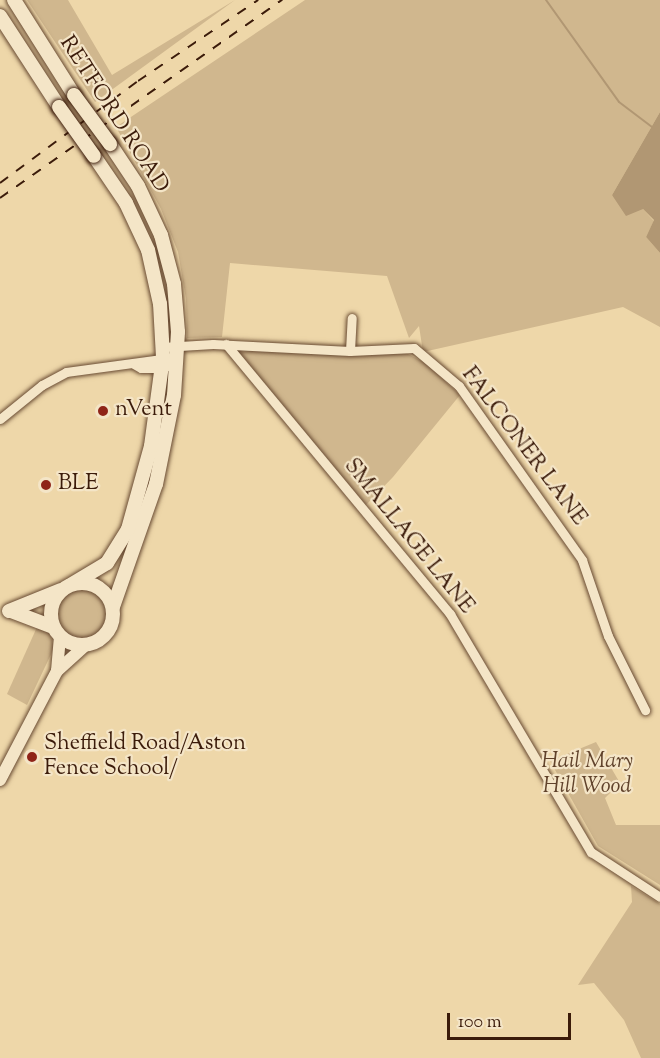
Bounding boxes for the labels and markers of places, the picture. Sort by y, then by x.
place label: nVent [115,398,172,424]
marker: nVent [96,404,110,418]
place label: BLE [58,472,98,498]
marker: BLE [39,478,53,492]
place label: Sheffield Road/Aston Fence School/ [44,731,246,782]
marker: Sheffield Road/Aston Fence School/ [25,750,39,764]

